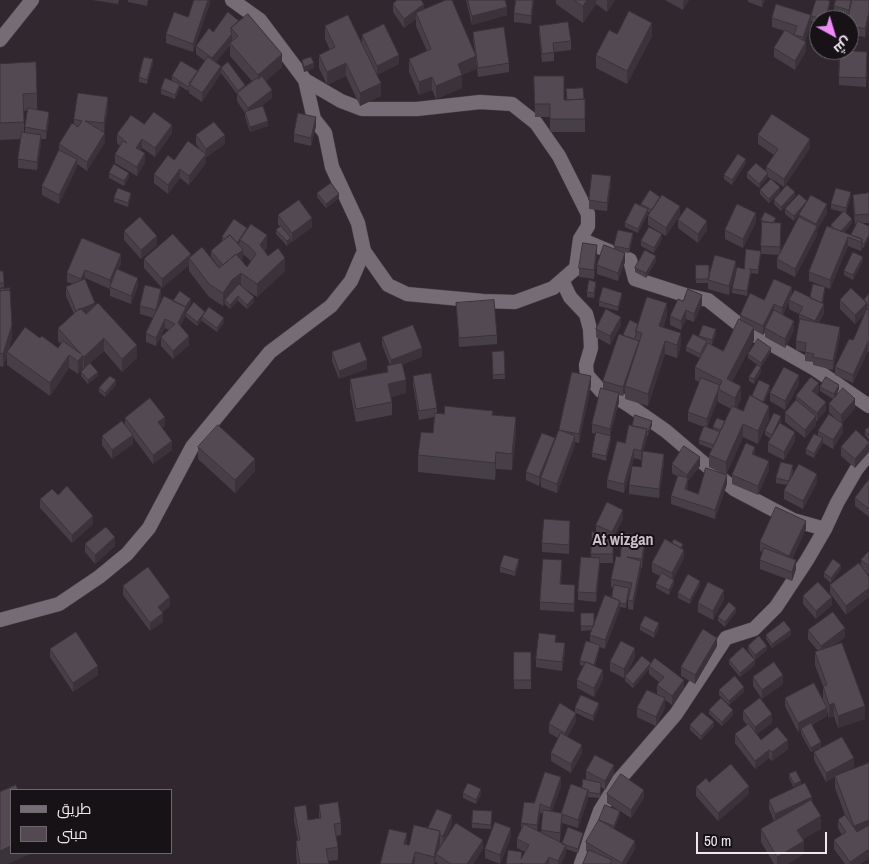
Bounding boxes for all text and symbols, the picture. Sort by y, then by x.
north arrow [809,10,859,60]
text: ش [830,33,855,59]
district label: At wizgan [592,531,654,551]
legend [10,789,172,854]
text: طريق [57,798,91,819]
scale bar [699,822,830,854]
text: مبنى [57,823,88,844]
text: 50 m [704,830,731,851]

